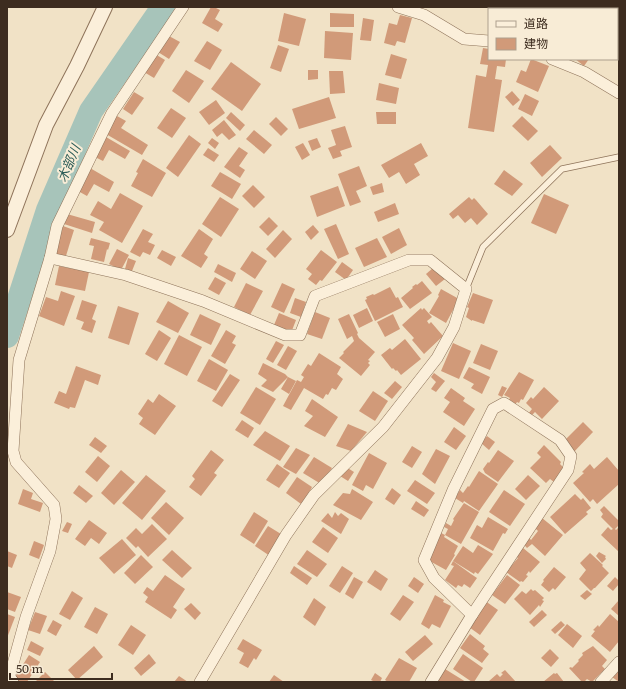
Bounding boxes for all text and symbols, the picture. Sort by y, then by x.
legend [488,8,618,60]
text: 道路 [524,14,548,32]
text: 建物 [524,34,548,52]
water label: 木部川 [52,140,85,185]
scale bar [10,655,112,681]
text: 50 m [16,659,43,677]

